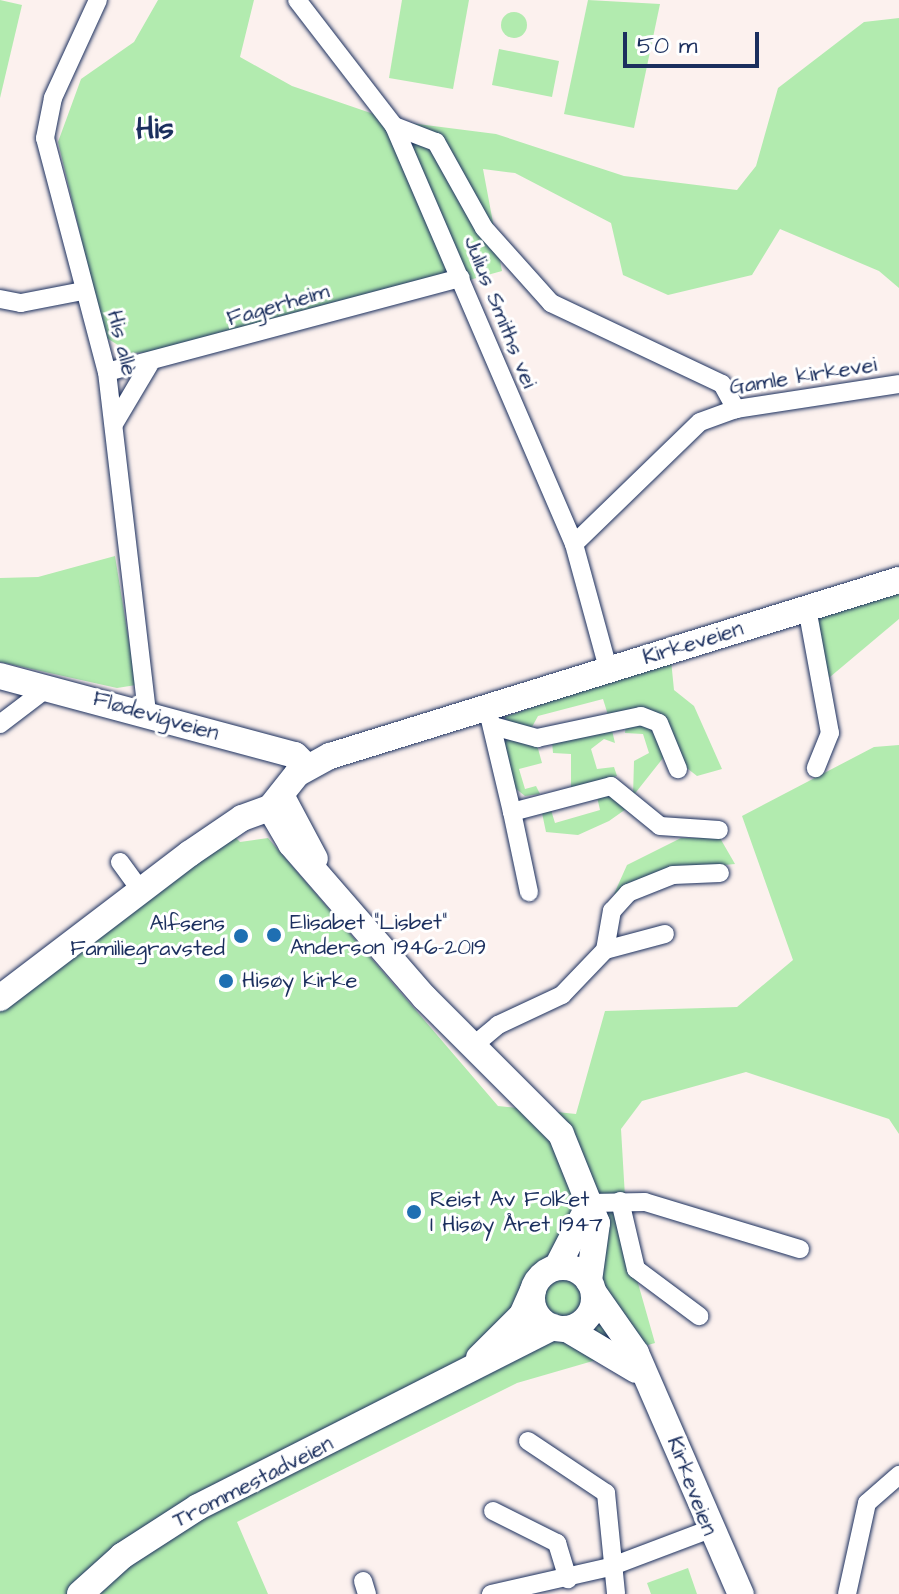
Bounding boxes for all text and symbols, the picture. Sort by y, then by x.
scale bar [627,16,763,66]
text: 50 m [637,29,697,63]
district label: His [136,111,174,147]
street label: Julius Smiths vei [458,232,542,392]
street label: Fagerheim [224,278,332,332]
street label: His allè [101,308,143,378]
street label: Gamle kirkevei [727,351,879,401]
street label: Kirkeveien [640,615,746,671]
street label: Flødevigveien [90,685,222,747]
place label: Elisabet "Lisbet" Anderson 1946-2019 [290,909,486,960]
place label: Alfsens Familiegravsted [70,910,225,962]
marker: Elisabet "Lisbet" Anderson 1946-2019 [265,926,283,944]
marker: Alfsens Familiegravsted [232,927,250,945]
place label: Hisøy kirke [242,968,357,994]
marker: Hisøy kirke [217,972,235,990]
place label: Reist Av Folket I Hisøy Året 1947 [430,1186,603,1238]
marker: Reist Av Folket I Hisøy Året 1947 [405,1203,423,1221]
street label: Trommestadveien [168,1430,338,1534]
street label: Kirkeveien [661,1433,723,1539]

